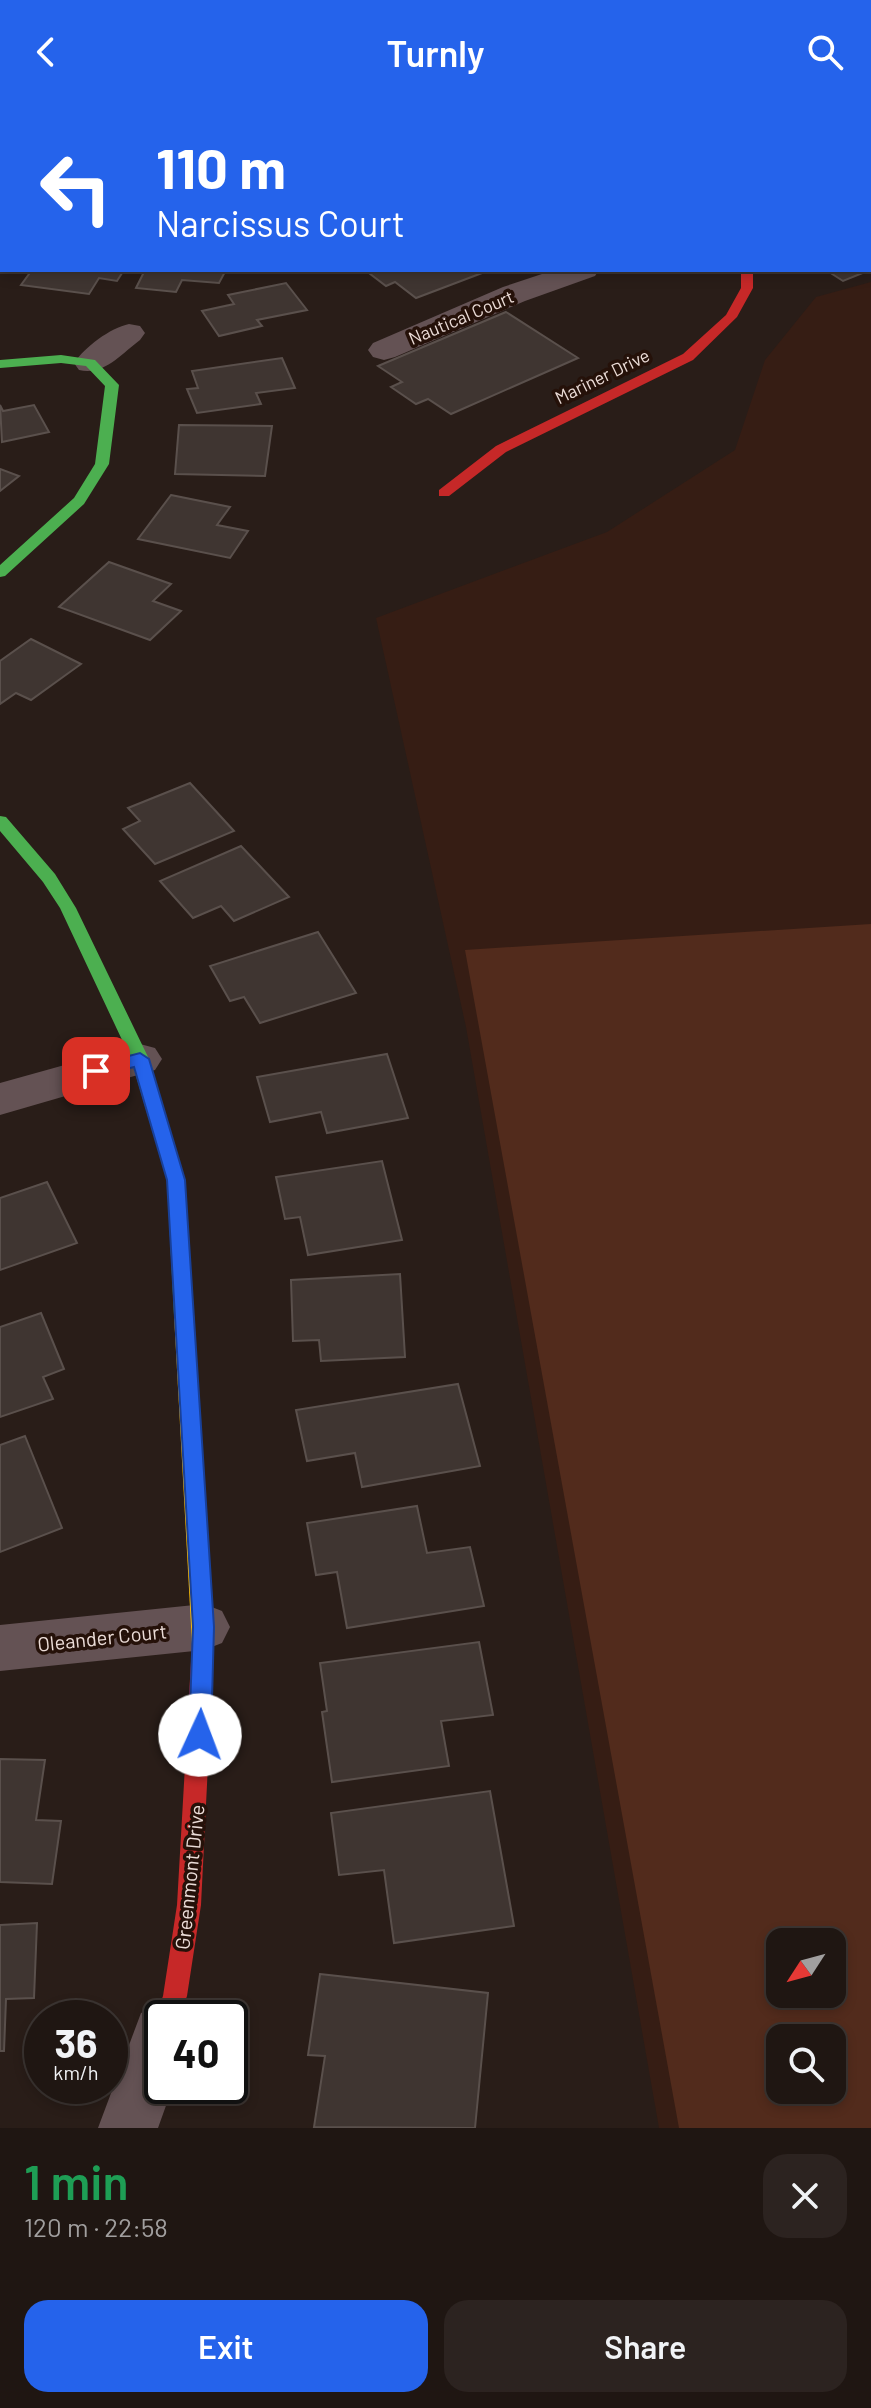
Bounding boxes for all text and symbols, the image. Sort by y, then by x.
icon: back [24,30,68,74]
icon: search [803,30,847,74]
text: Turnly [387,31,485,74]
text: 110 m [156,133,286,200]
icon: left [24,136,128,240]
text: Narcissus Court [156,201,405,244]
street label: Nautical Court [405,285,517,349]
street label: Mariner Drive [551,344,653,408]
pin [62,1037,130,1105]
icon: arrive [74,1049,118,1093]
street label: Oleander Court [36,1618,168,1656]
position arrow [158,1693,242,1777]
street label: Greenmont Drive [169,1803,209,1951]
north arrow [766,1928,846,2008]
map controls [766,1928,846,2104]
speed limit sign: 40 [144,2000,248,2104]
text: 36 [54,2018,98,2066]
button: search [766,2024,846,2104]
text: km/h [53,2060,99,2084]
text: 1 min [24,2152,129,2210]
button: close [763,2154,847,2238]
text: 120 m · 22:58 [24,2211,168,2242]
button: Exit [24,2300,428,2392]
button: Share [444,2300,847,2392]

